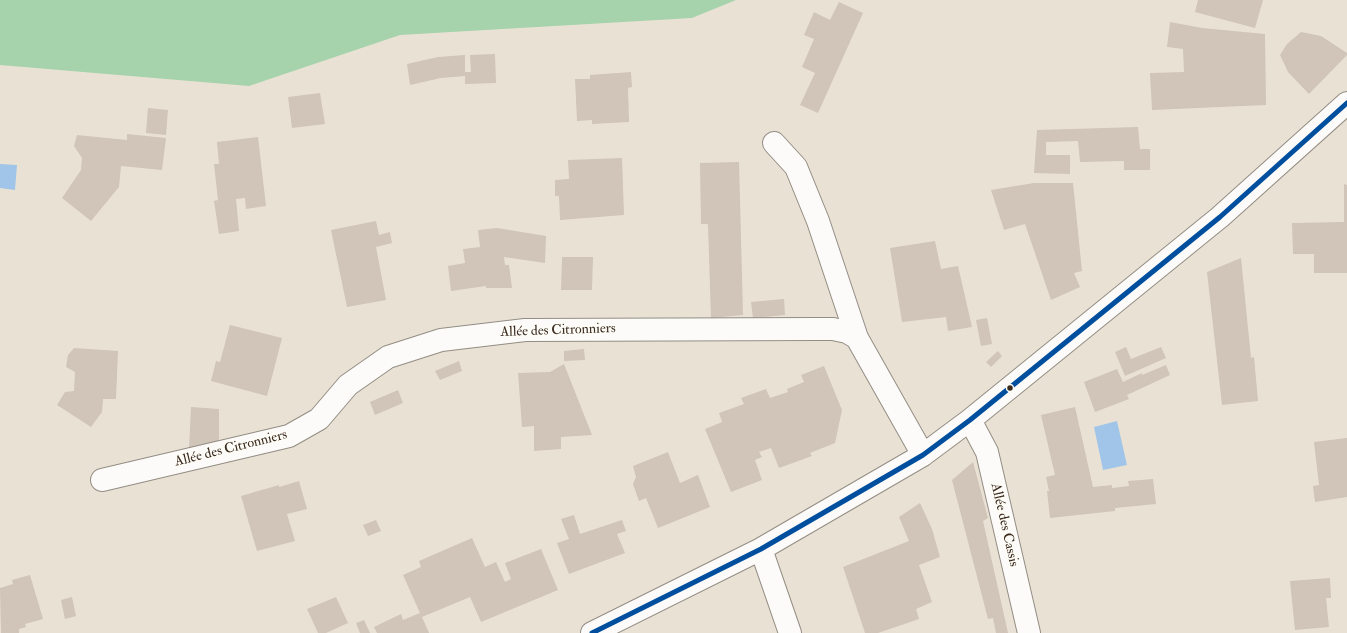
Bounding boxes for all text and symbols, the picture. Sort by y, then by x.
street label: Allée des Citronniers [500,321,616,341]
unlabelled marker [1005,383,1015,393]
street label: Allée des Citronniers [173,427,289,471]
street label: Allée des Cassis [986,482,1022,568]

